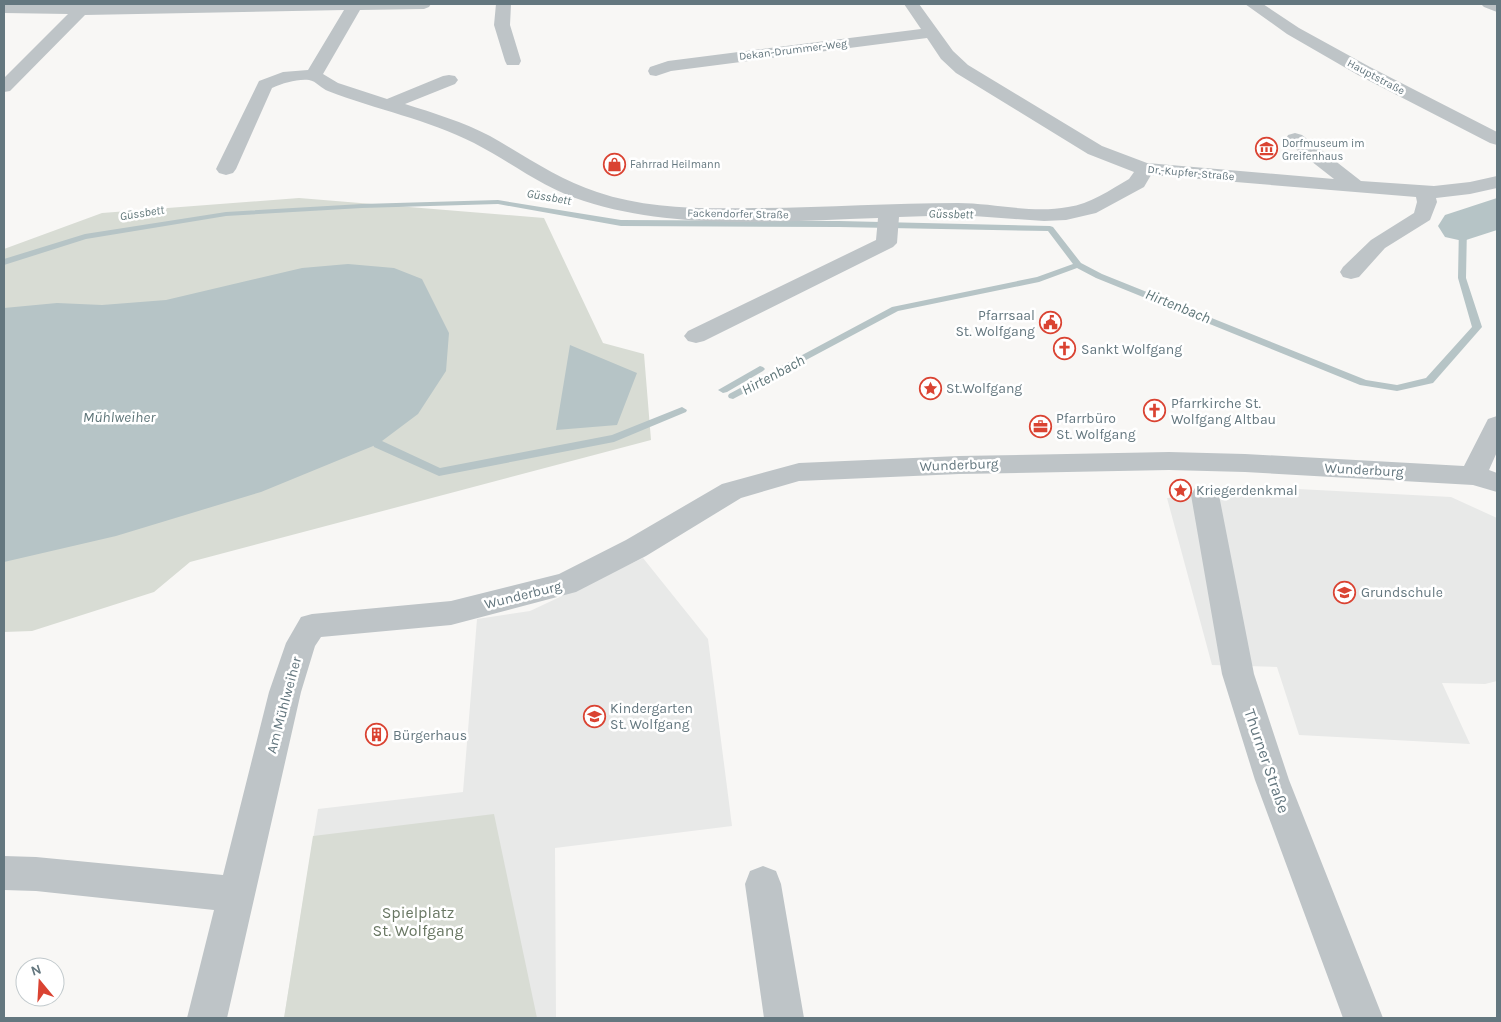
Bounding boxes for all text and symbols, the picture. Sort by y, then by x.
street label: Dekan-Drummer-Weg [738,37,849,63]
street label: Hauptstraße [1345,56,1407,98]
museum icon: Dorfmuseum im Greifenhaus [1254,137,1278,161]
place label: Dorfmuseum im Greifenhaus [1282,137,1365,163]
shop icon: Fahrrad Heilmann [602,152,626,176]
place label: Fahrrad Heilmann [630,158,720,171]
street label: Dr.-Kupfer-Straße [1147,163,1235,183]
water label: Güssbett [526,186,573,208]
water label: Güssbett [119,202,166,223]
street label: Fackendorfer Straße [687,207,789,221]
water label: Güssbett [928,207,974,221]
water label: Hirtenbach [1143,285,1213,327]
place label: Pfarrsaal St. Wolfgang [955,307,1035,340]
public building icon: Pfarrsaal St. Wolfgang [1039,311,1063,335]
church icon: Sankt Wolfgang [1053,337,1077,361]
place label: Sankt Wolfgang [1081,341,1182,358]
water label: Hirtenbach [738,351,808,399]
place icon: St.Wolfgang [918,376,942,400]
place label: St.Wolfgang [946,380,1022,397]
place label: Pfarrkirche St. Wolfgang Altbau [1171,395,1276,428]
church icon: Pfarrkirche St. Wolfgang Altbau [1143,399,1167,423]
water label: Mühlweiher [83,408,156,426]
place label: Pfarrbüro St. Wolfgang [1056,410,1136,443]
office icon: Pfarrbüro St. Wolfgang [1028,414,1052,438]
street label: Wunderburg [919,455,999,475]
street label: Wunderburg [1324,459,1404,481]
place icon: Kriegerdenkmal [1168,478,1192,502]
place label: Kriegerdenkmal [1196,482,1298,499]
street label: Wunderburg [483,577,564,613]
school or university icon: Grundschule [1333,580,1357,604]
place label: Grundschule [1361,584,1443,601]
street label: Am Mühlweiher [263,654,305,755]
place label: Kindergarten St. Wolfgang [610,700,693,733]
school or university icon: Kindergarten St. Wolfgang [582,704,606,728]
street label: Thurner Straße [1240,706,1294,816]
building icon: Bürgerhaus [365,723,389,747]
place label: Bürgerhaus [393,727,467,744]
park label: Spielplatz St. Wolfgang [373,903,463,940]
north arrow [15,957,65,1007]
text: N [29,960,44,980]

